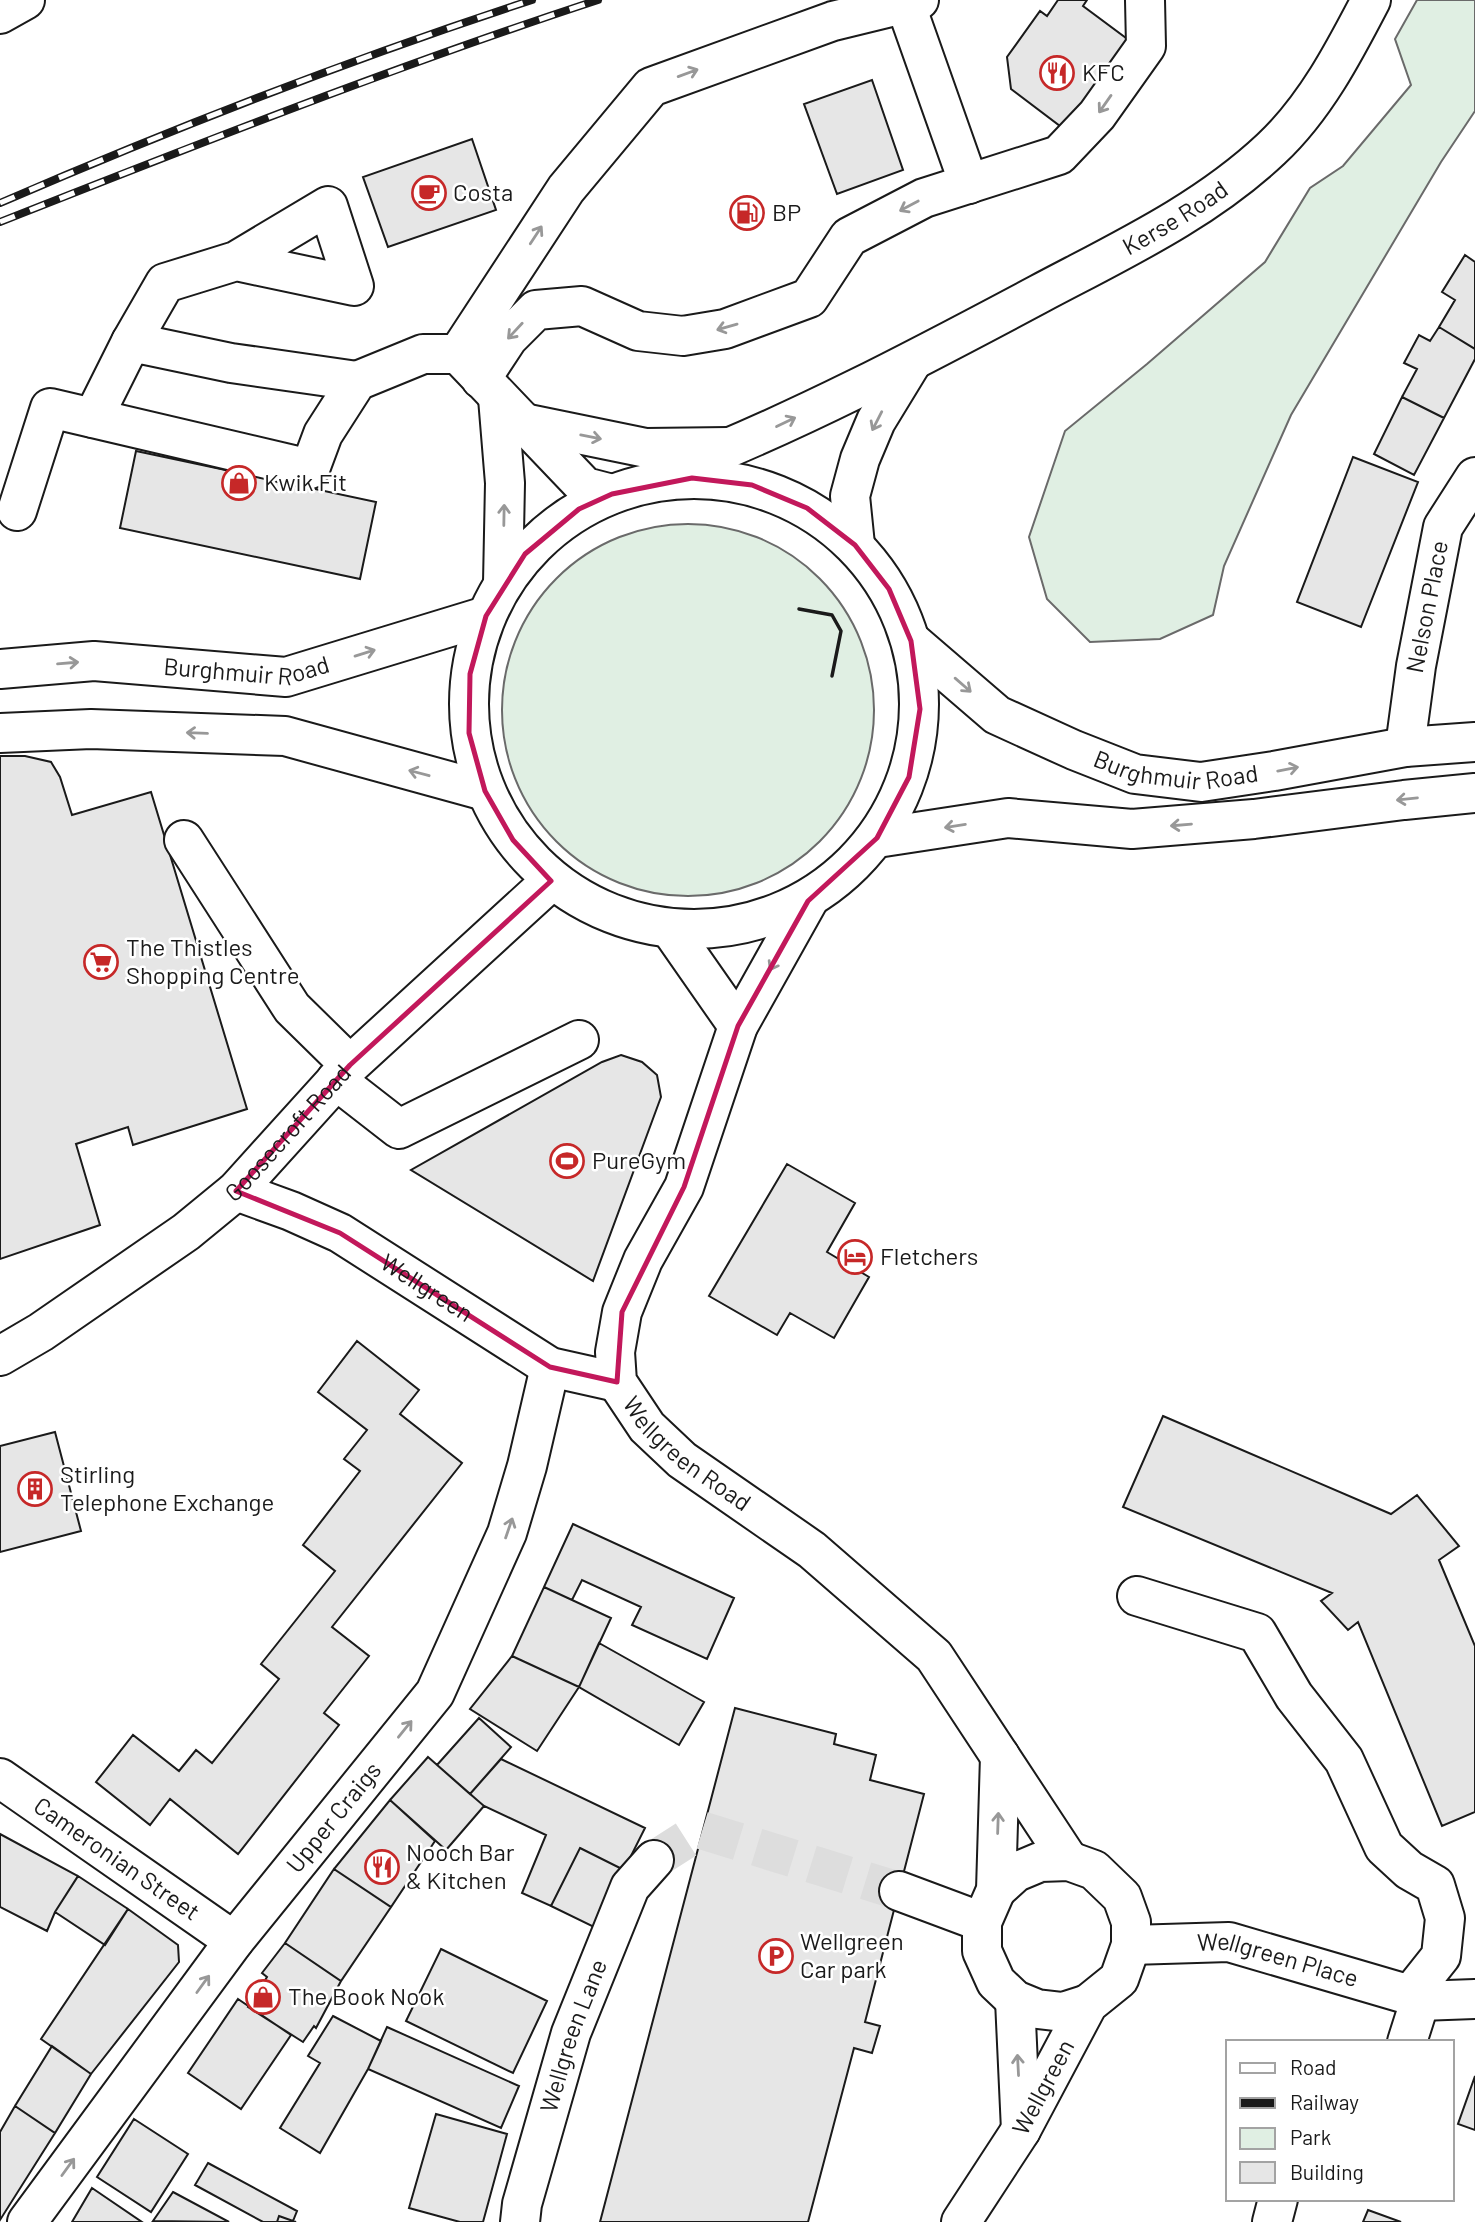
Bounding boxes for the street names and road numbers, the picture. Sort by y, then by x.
street label: Kerse Road [1117,174,1233,260]
street label: Nelson Place [1399,538,1453,675]
street label: Burghmuir Road [163,649,333,690]
street label: Burghmuir Road [1090,743,1260,795]
street label: Goosecroft Road [218,1058,356,1207]
street label: Wellgreen [376,1247,479,1327]
street label: Wellgreen Road [618,1390,757,1516]
street label: Upper Craigs [279,1755,386,1878]
street label: Cameronian Street [29,1790,206,1926]
street label: Wellgreen Place [1197,1926,1362,1992]
street label: Wellgreen Lane [533,1955,612,2115]
street label: Wellgreen [1005,2034,1079,2139]

